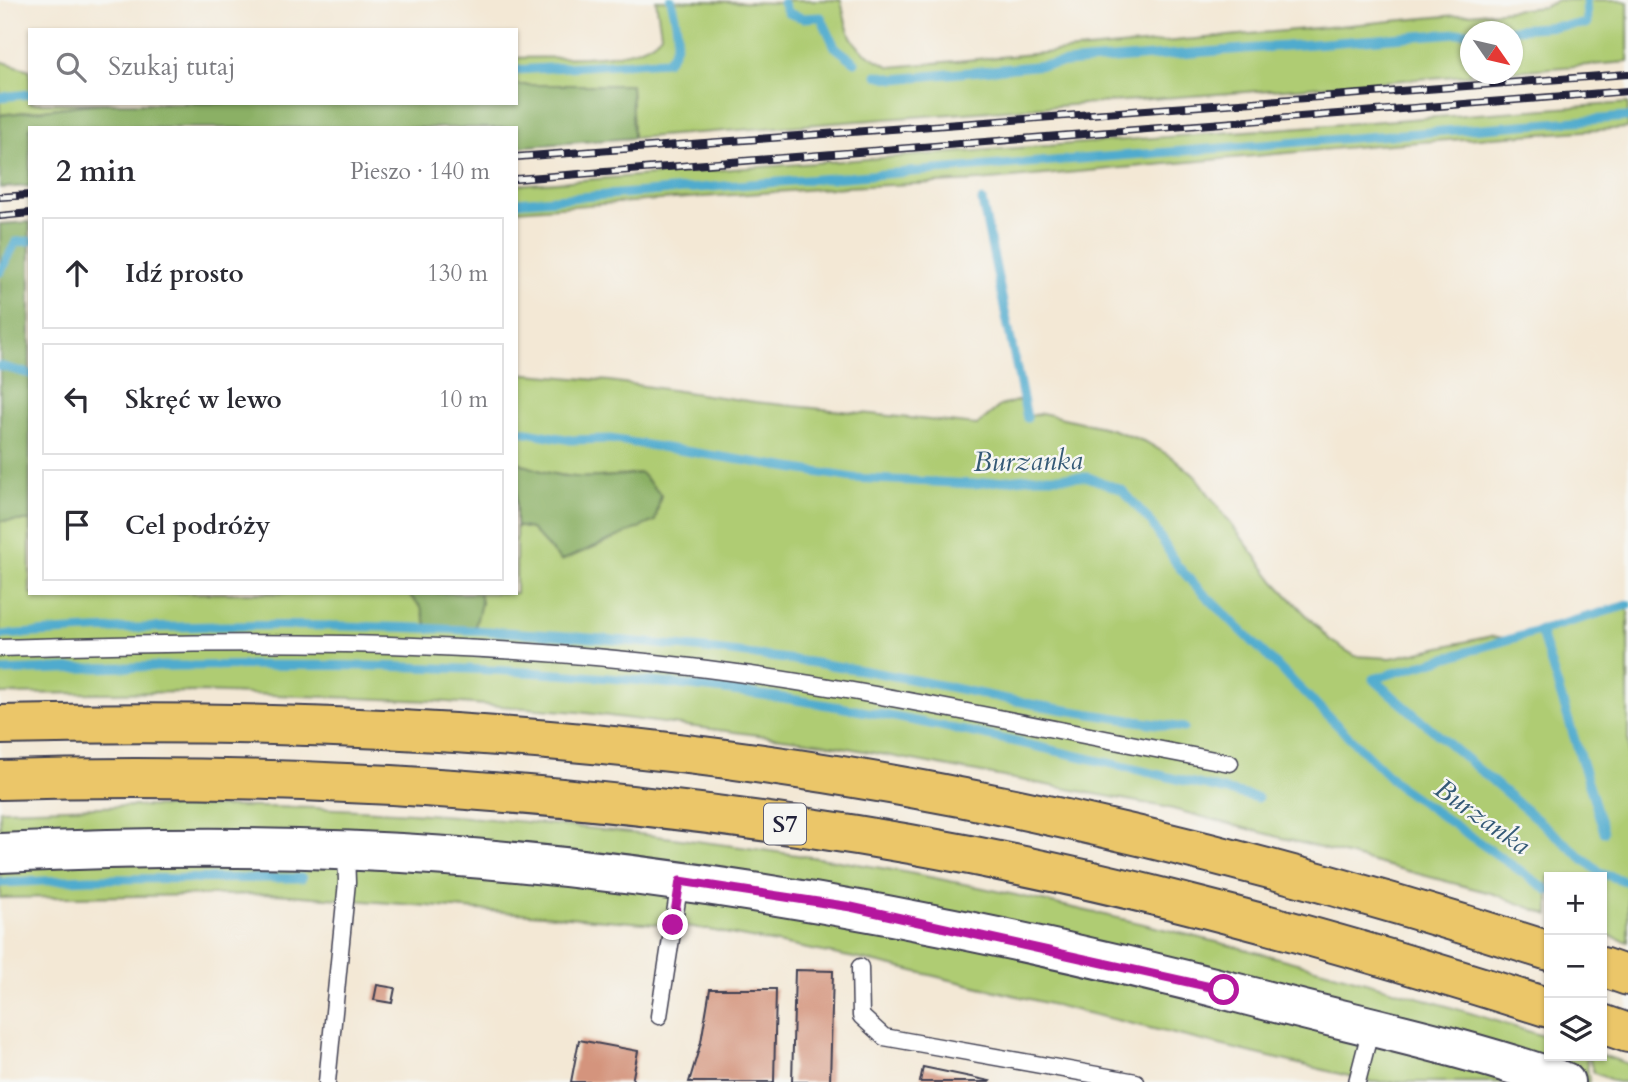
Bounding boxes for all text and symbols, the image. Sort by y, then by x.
north arrow [1460,21,1523,84]
search box [28,28,518,105]
icon: search [52,48,90,86]
text: Szukaj tutaj [108,49,236,84]
text: 2 min [56,151,136,192]
text: Pieszo · 140 m [350,156,490,187]
icon: ahead [58,254,96,292]
text: Idź prosto [125,256,244,291]
text: 130 m [427,258,488,289]
icon: left [58,380,96,418]
text: Skręć w lewo [125,382,282,417]
text: 10 m [439,384,488,415]
water label: Burzanka [973,441,1083,481]
icon: arrive [58,506,96,544]
text: Cel podróży [125,508,271,543]
water label: Burzanka [1427,770,1538,864]
road number: S7 [764,804,806,844]
map controls [1544,872,1607,1061]
button: + [1544,872,1607,935]
route end [657,909,688,940]
button: − [1544,935,1607,998]
route start [1208,974,1239,1005]
button: layers [1544,998,1607,1061]

